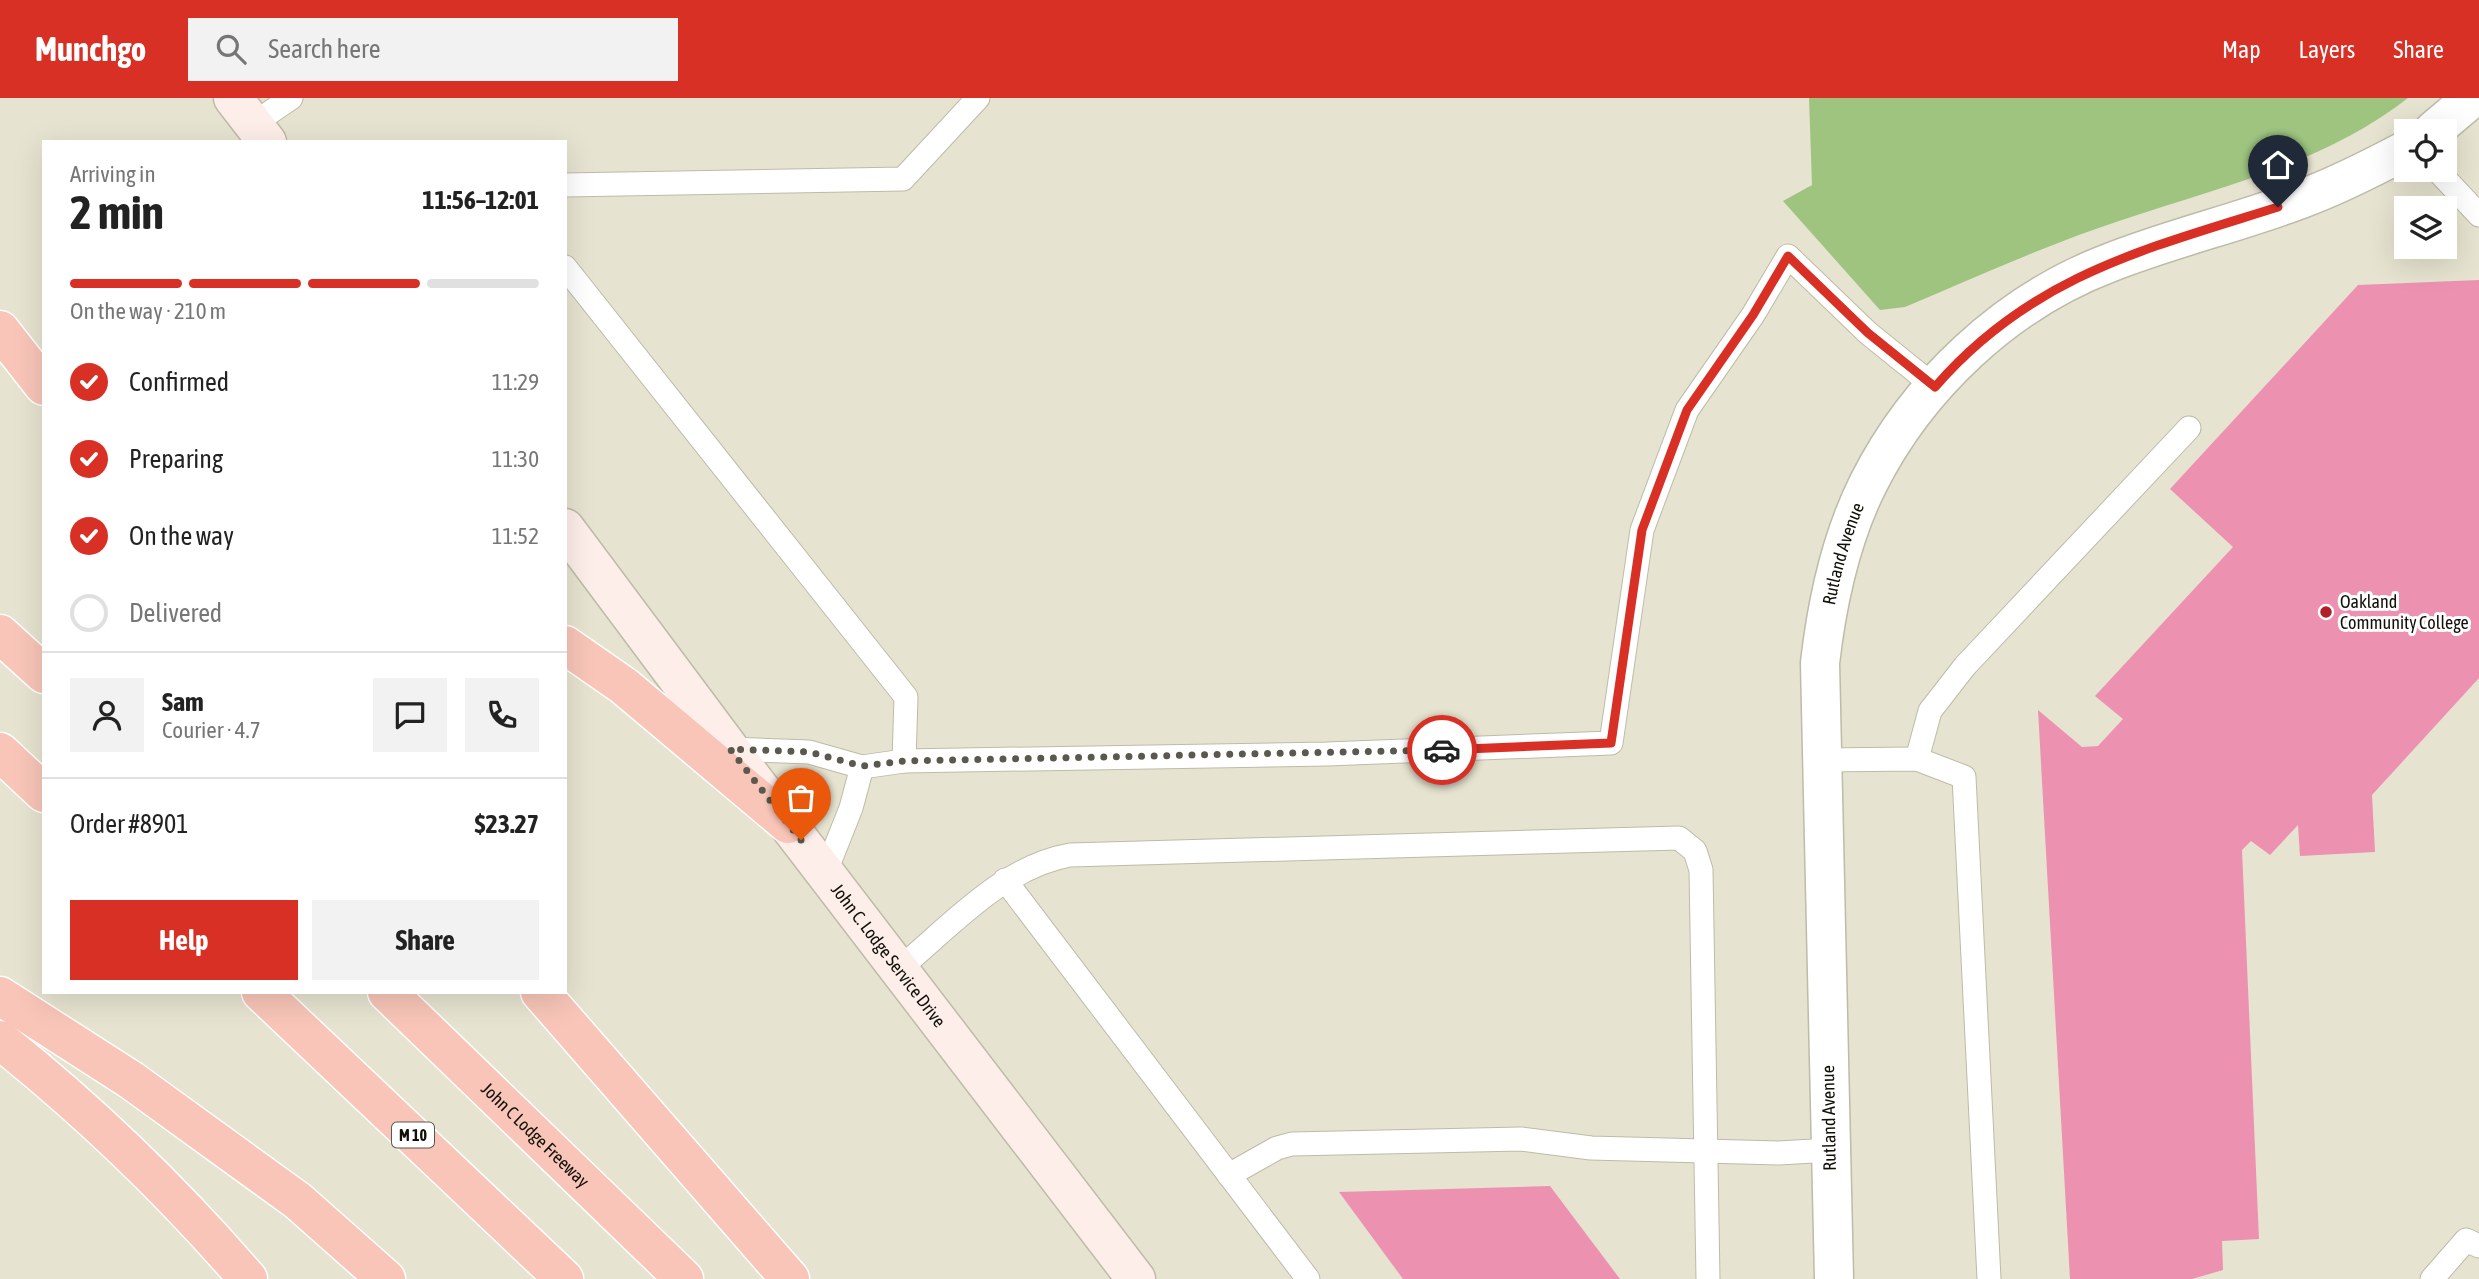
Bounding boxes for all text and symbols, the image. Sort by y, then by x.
search box [188,18,678,81]
text: Munchgo [35,30,146,68]
icon: search [212,30,250,68]
text: Search here [268,34,380,64]
text: Map [2222,36,2261,63]
text: Layers [2299,36,2355,63]
text: Share [2393,36,2444,63]
map controls [2394,119,2457,259]
button: locate [2394,119,2457,182]
pin [2248,135,2308,207]
icon: home [2259,146,2297,184]
text: Arriving in [70,161,156,187]
text: 11:56–12:01 [422,185,539,215]
text: 2 min [70,186,164,239]
button: layers [2394,196,2457,259]
text: On the way · 210 m [70,298,226,324]
icon: check [70,363,108,401]
text: Confirmed [129,367,229,397]
text: 11:29 [492,369,539,395]
icon: check [70,440,108,478]
text: Preparing [129,444,223,474]
text: 11:30 [492,446,539,472]
street label: Rutland Avenue [1818,499,1868,607]
icon: check [70,517,108,555]
text: On the way [129,521,234,551]
text: 11:52 [492,523,539,549]
place label: Oakland Community College [2340,591,2469,633]
text: Delivered [129,598,222,628]
marker: Oakland Community College [2318,604,2334,620]
button: person [70,678,144,752]
button: chat [373,678,447,752]
button: phone [465,678,539,752]
text: Sam [162,687,204,717]
courier [1407,715,1477,785]
text: Courier · 4.7 [162,717,261,743]
icon: car [1423,731,1461,769]
pin [771,768,831,840]
icon: bag [782,779,820,817]
text: Order #8901 [70,809,189,839]
text: $23.27 [475,809,539,839]
street label: John C. Lodge Service Drive [827,879,950,1031]
button: Help [70,900,298,980]
button: Share [312,900,539,980]
street label: Rutland Avenue [1817,1065,1840,1171]
street label: John C Lodge Freeway [477,1078,594,1191]
road number: M 10 [392,1122,434,1148]

